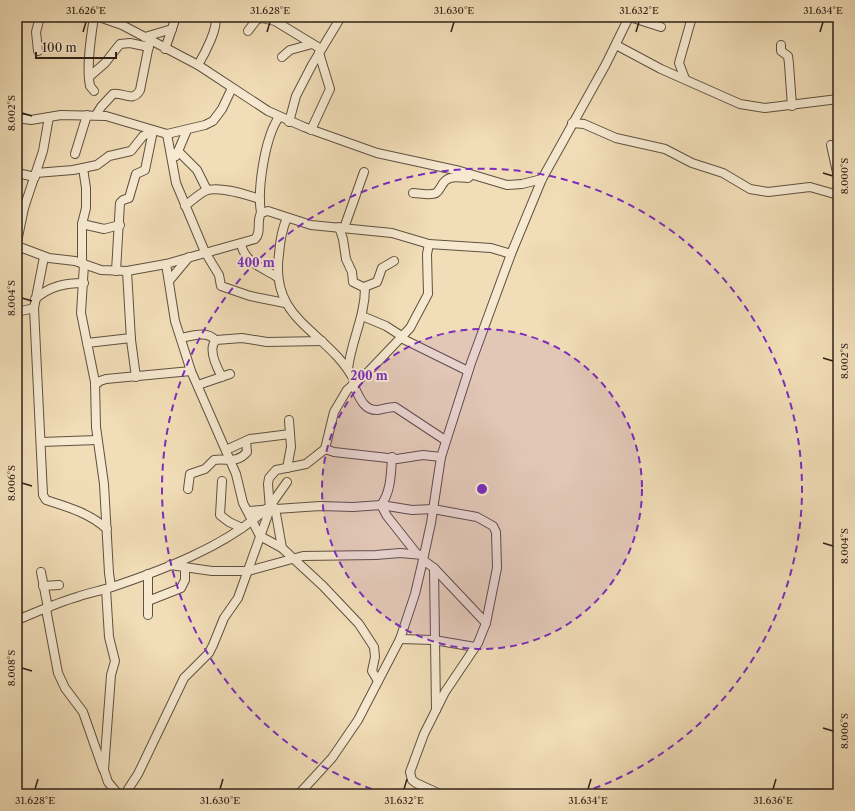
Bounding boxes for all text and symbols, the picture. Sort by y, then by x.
text: 31.626°E [66,4,106,17]
text: 31.628°E [250,4,290,17]
text: 31.630°E [434,4,474,17]
text: 31.632°E [619,4,659,17]
text: 31.634°E [803,4,843,17]
scale bar [36,34,116,60]
text: 100 m [42,40,77,55]
text: 8.002°S [5,95,18,131]
text: 8.000°S [838,158,851,194]
text: 400 m [237,255,275,270]
text: 8.004°S [5,280,18,316]
text: 8.002°S [838,343,851,379]
text: 200 m [350,368,388,383]
text: 8.006°S [5,465,18,501]
centre of rings [475,482,489,496]
text: 8.004°S [838,528,851,564]
text: 8.008°S [5,650,18,686]
text: 8.006°S [838,713,851,749]
text: 31.628°E [15,794,55,807]
text: 31.630°E [200,794,240,807]
text: 31.632°E [384,794,424,807]
text: 31.634°E [568,794,608,807]
text: 31.636°E [753,794,793,807]

